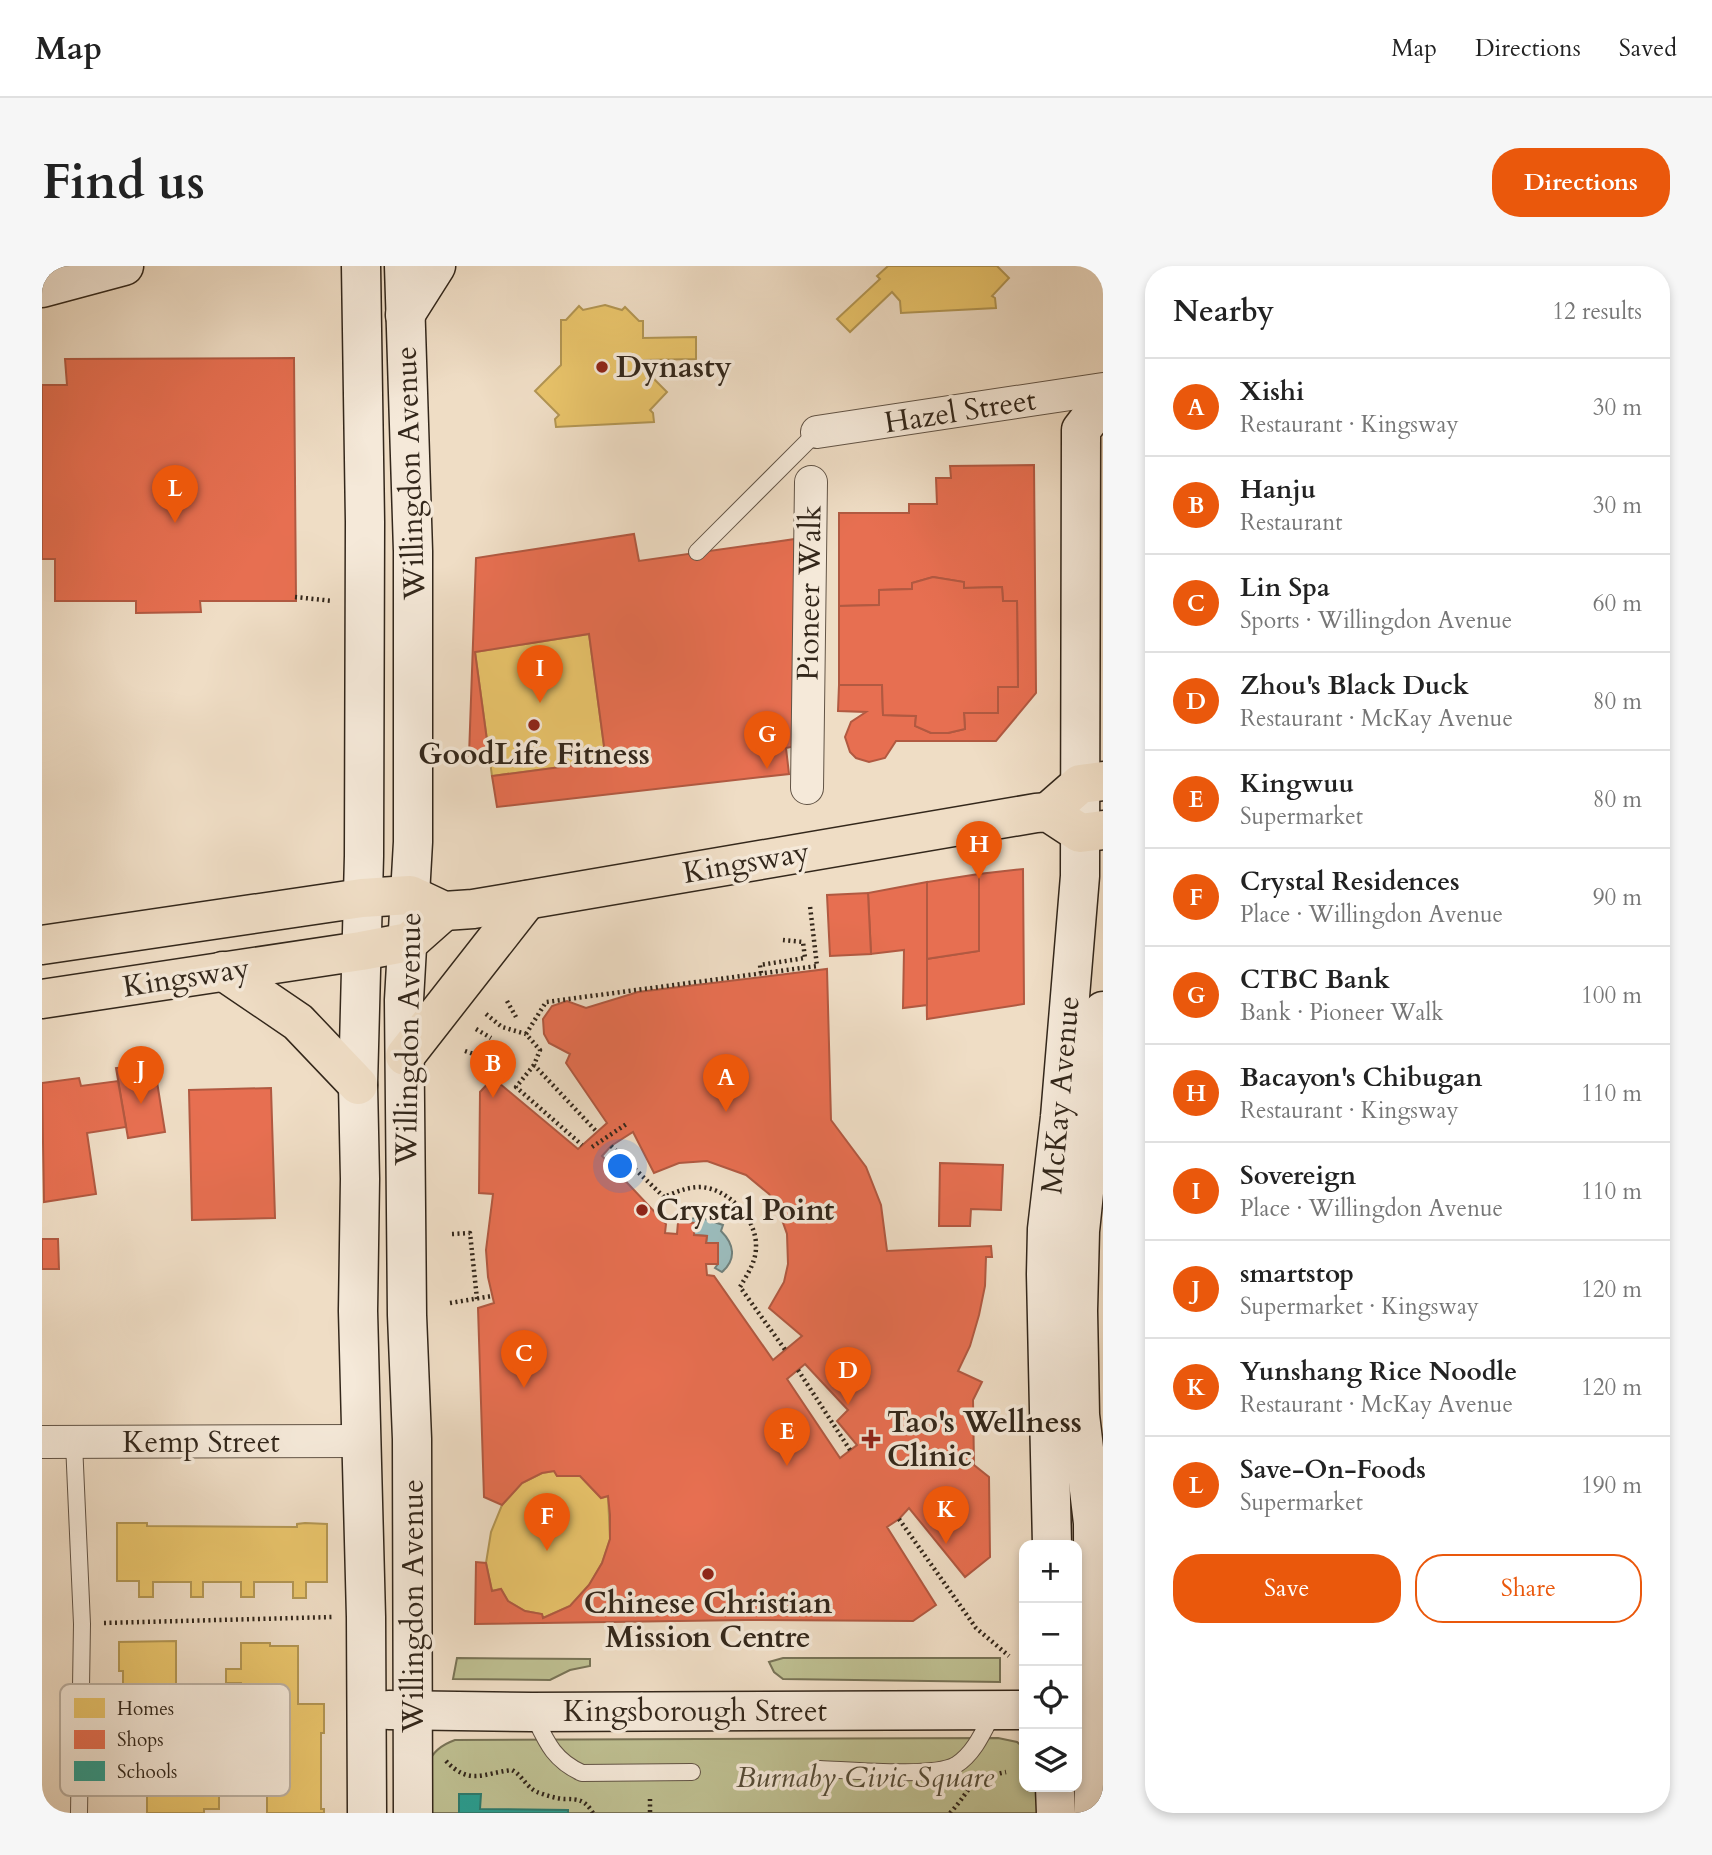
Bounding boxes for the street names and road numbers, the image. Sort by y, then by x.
street label: Willingdon Avenue [386,345,435,601]
street label: Hazel Street [881,379,1039,444]
street label: Pioneer Walk [787,505,832,681]
street label: Kingsway [680,831,813,894]
street label: Willingdon Avenue [386,912,431,1167]
street label: Kingsway [120,947,252,1008]
street label: McKay Avenue [1031,994,1090,1196]
street label: Kemp Street [122,1422,280,1463]
street label: Willingdon Avenue [393,1479,434,1734]
street label: Kingsborough Street [563,1691,828,1732]

